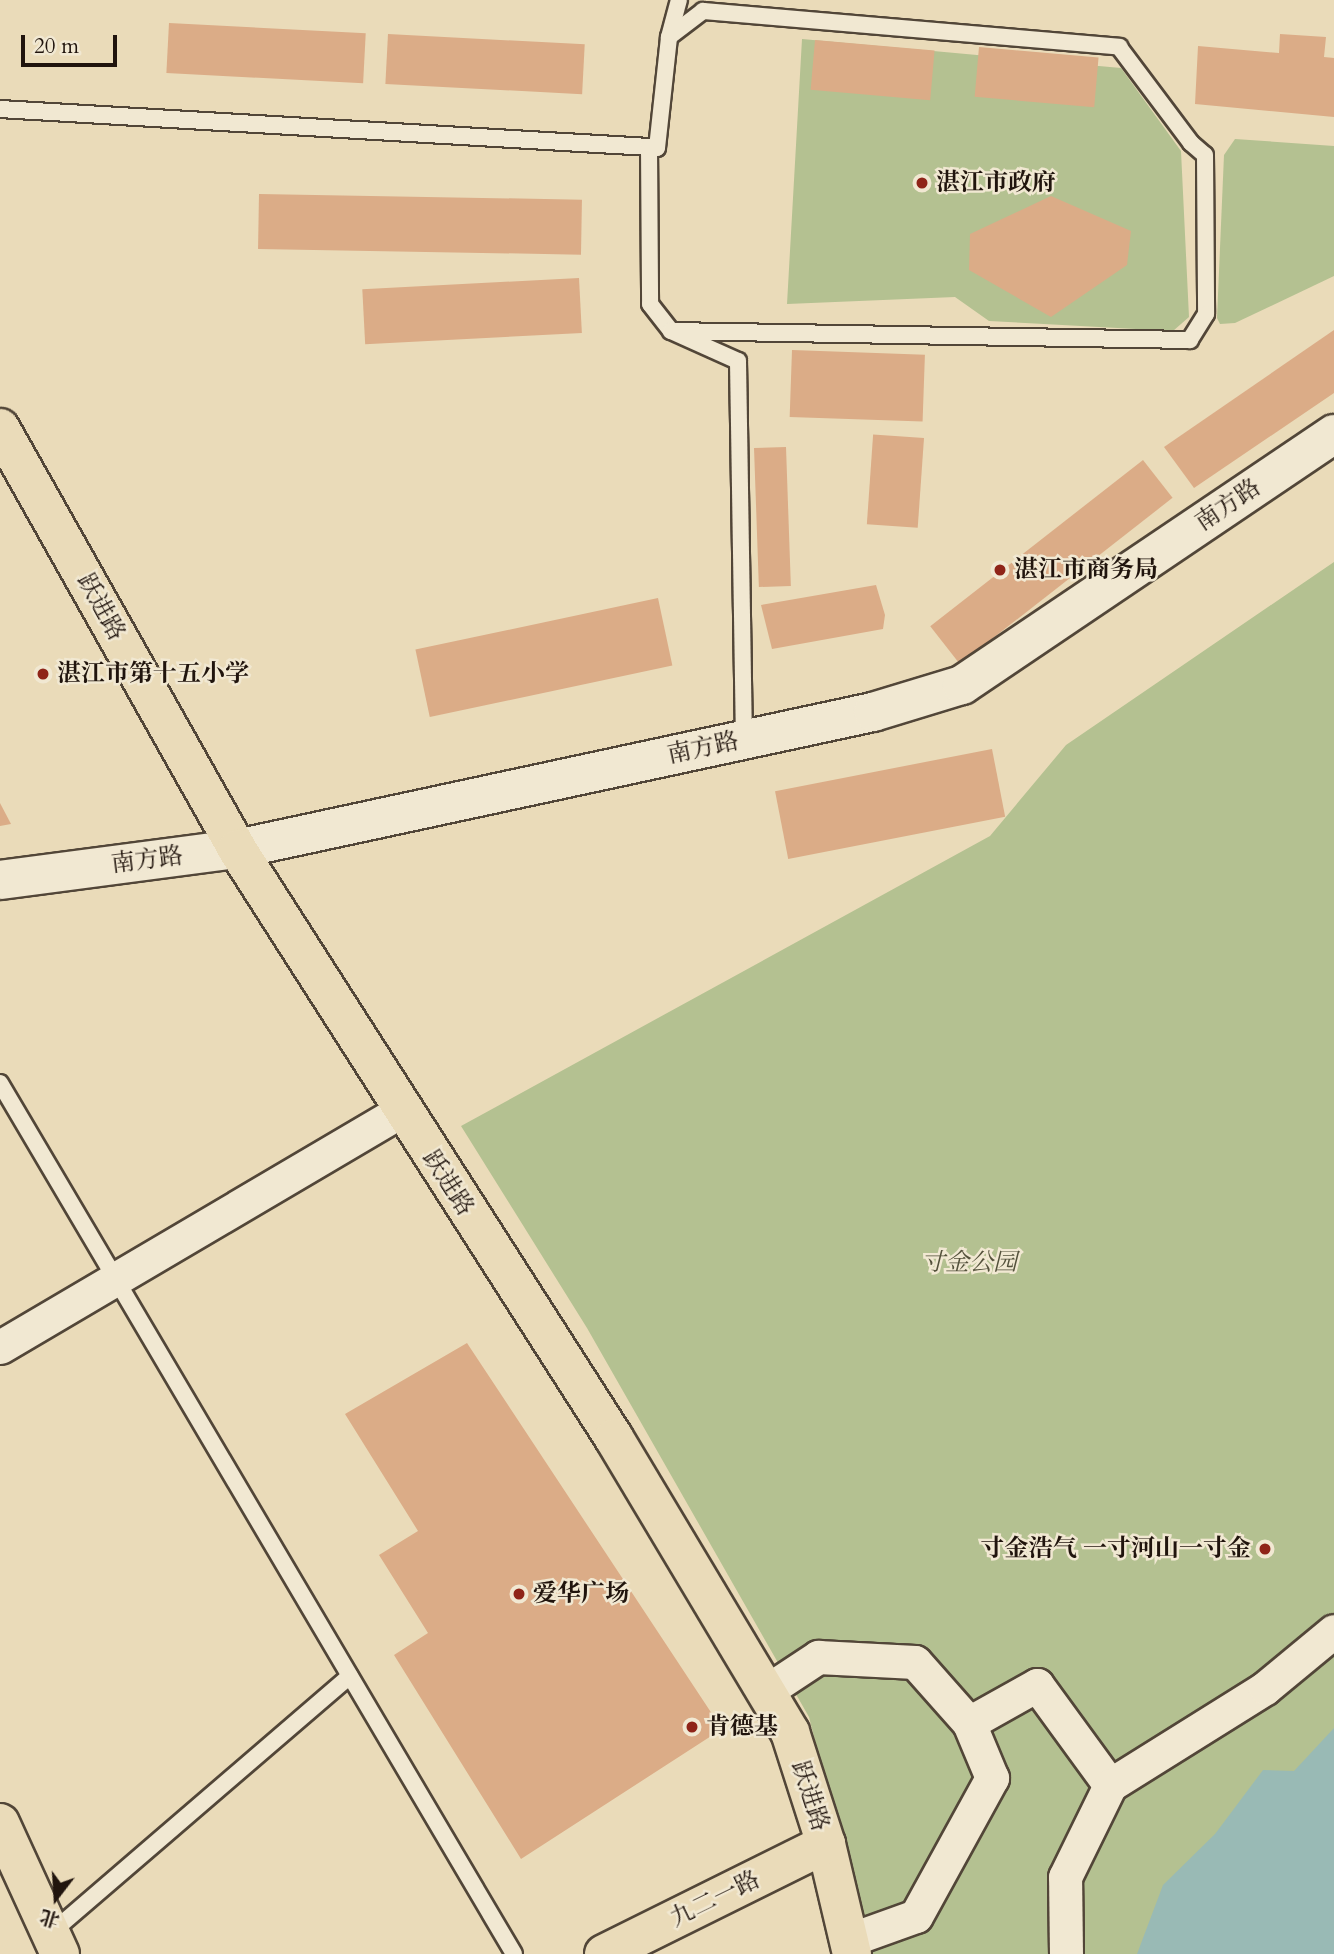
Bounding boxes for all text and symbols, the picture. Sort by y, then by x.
scale bar [24,21,121,65]
text: 20 m [34,32,79,61]
place label: 湛江市政府 [936,169,1056,197]
marker: 湛江市政府 [914,175,930,191]
street label: 南方路 [1190,473,1266,537]
place label: 湛江市商务局 [1014,556,1158,584]
marker: 湛江市商务局 [992,562,1008,578]
street label: 跃进路 [71,569,131,645]
place label: 湛江市第十五小学 [57,660,249,688]
marker: 湛江市第十五小学 [35,666,51,682]
street label: 南方路 [665,726,741,770]
street label: 南方路 [110,841,184,879]
street label: 跃进路 [416,1145,480,1221]
park label: 寸金公园 [921,1249,1017,1277]
place label: 寸金浩气 一寸河山一寸金 [981,1535,1251,1563]
marker: 寸金浩气 一寸河山一寸金 [1257,1541,1273,1557]
place label: 爱华广场 [533,1580,629,1608]
marker: 爱华广场 [511,1586,527,1602]
place label: 肯德基 [706,1713,778,1741]
marker: 肯德基 [684,1719,700,1735]
street label: 跃进路 [785,1757,835,1835]
north arrow [21,1863,91,1933]
street label: 九二一路 [666,1865,764,1933]
text: 北 [37,1903,63,1933]

